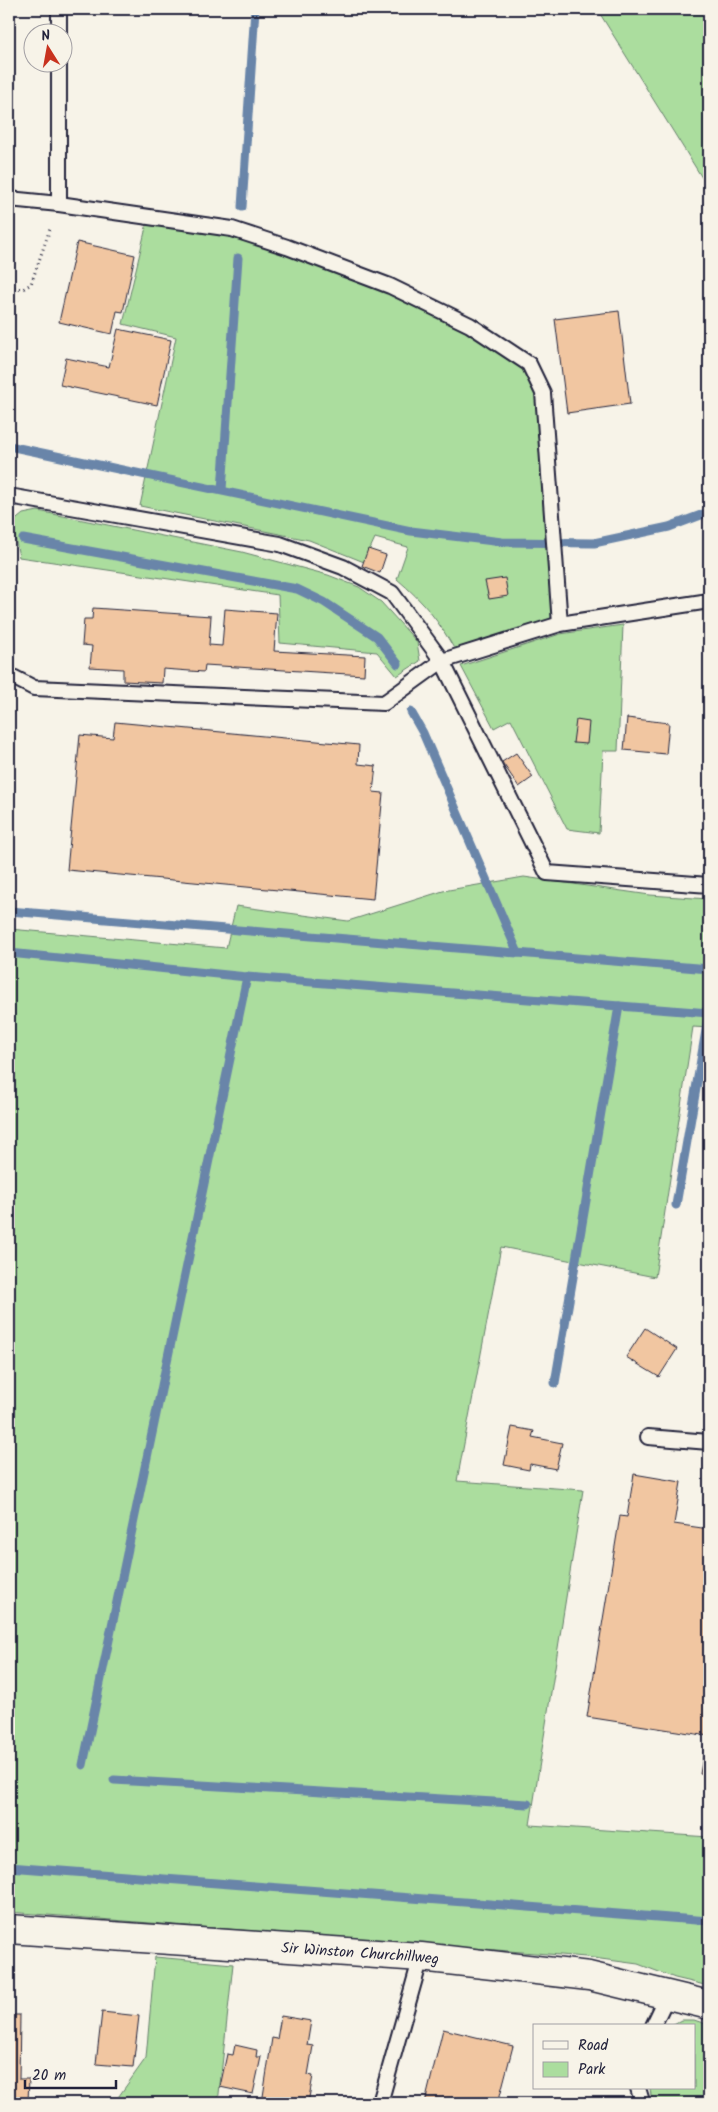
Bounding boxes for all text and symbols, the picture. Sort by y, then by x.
north arrow [22,22,72,72]
text: N [39,25,52,48]
street label: Sir Winston Churchillweg [281,1937,440,1972]
legend [533,2024,696,2090]
text: Road [578,2034,609,2058]
scale bar [25,2057,116,2089]
text: Park [578,2058,606,2082]
text: 20 m [32,2064,66,2088]

